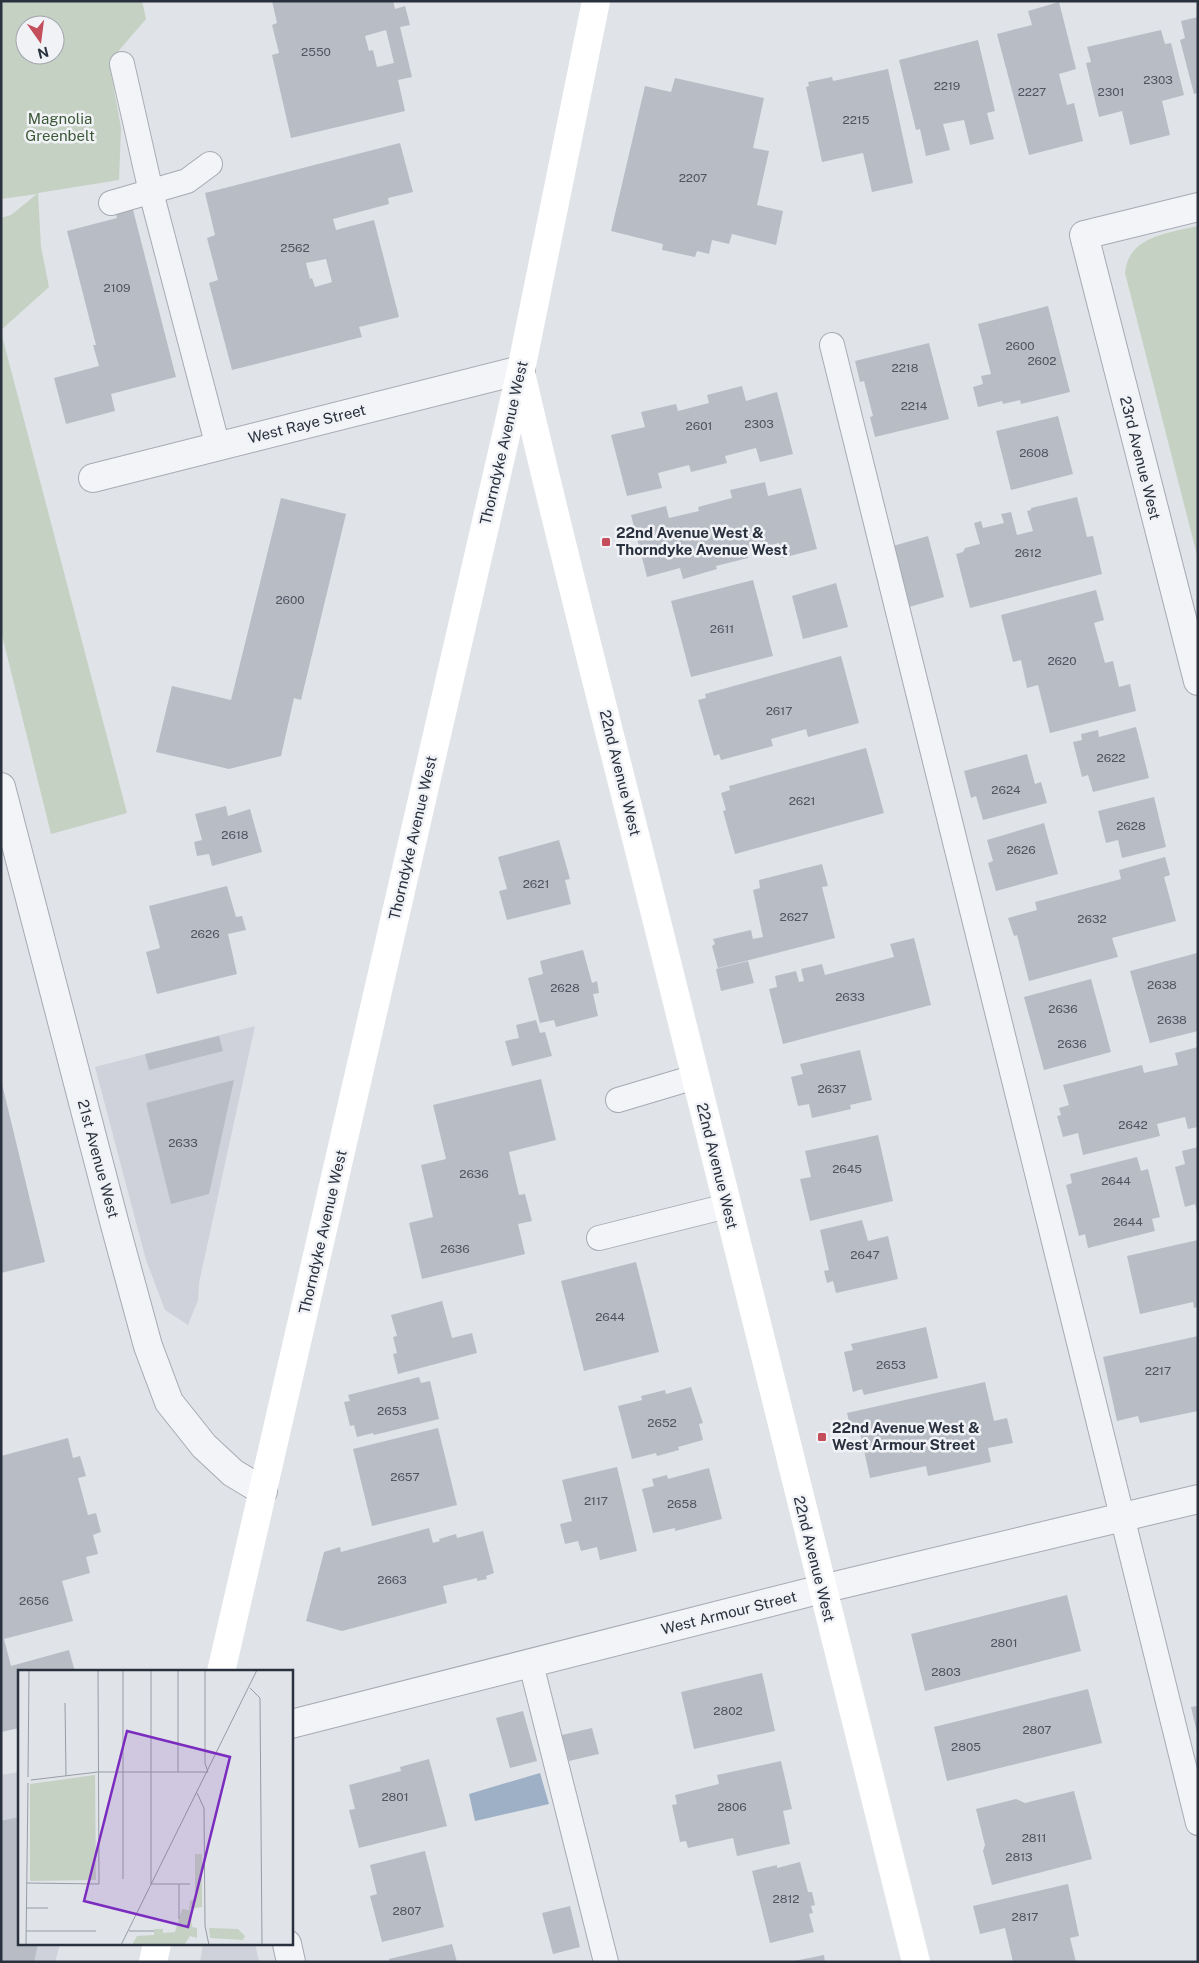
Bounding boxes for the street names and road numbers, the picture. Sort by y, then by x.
street label: Thorndyke Avenue West [476,359,531,526]
street label: 23rd Avenue West [1117,394,1164,522]
street label: West Raye Street [246,401,368,446]
street label: 22nd Avenue West [597,708,644,838]
street label: Thorndyke Avenue West [385,754,440,921]
street label: 21st Avenue West [74,1098,123,1220]
street label: 22nd Avenue West [694,1101,741,1231]
street label: Thorndyke Avenue West [295,1148,350,1315]
street label: 22nd Avenue West [791,1494,838,1624]
street label: West Armour Street [659,1587,799,1638]

